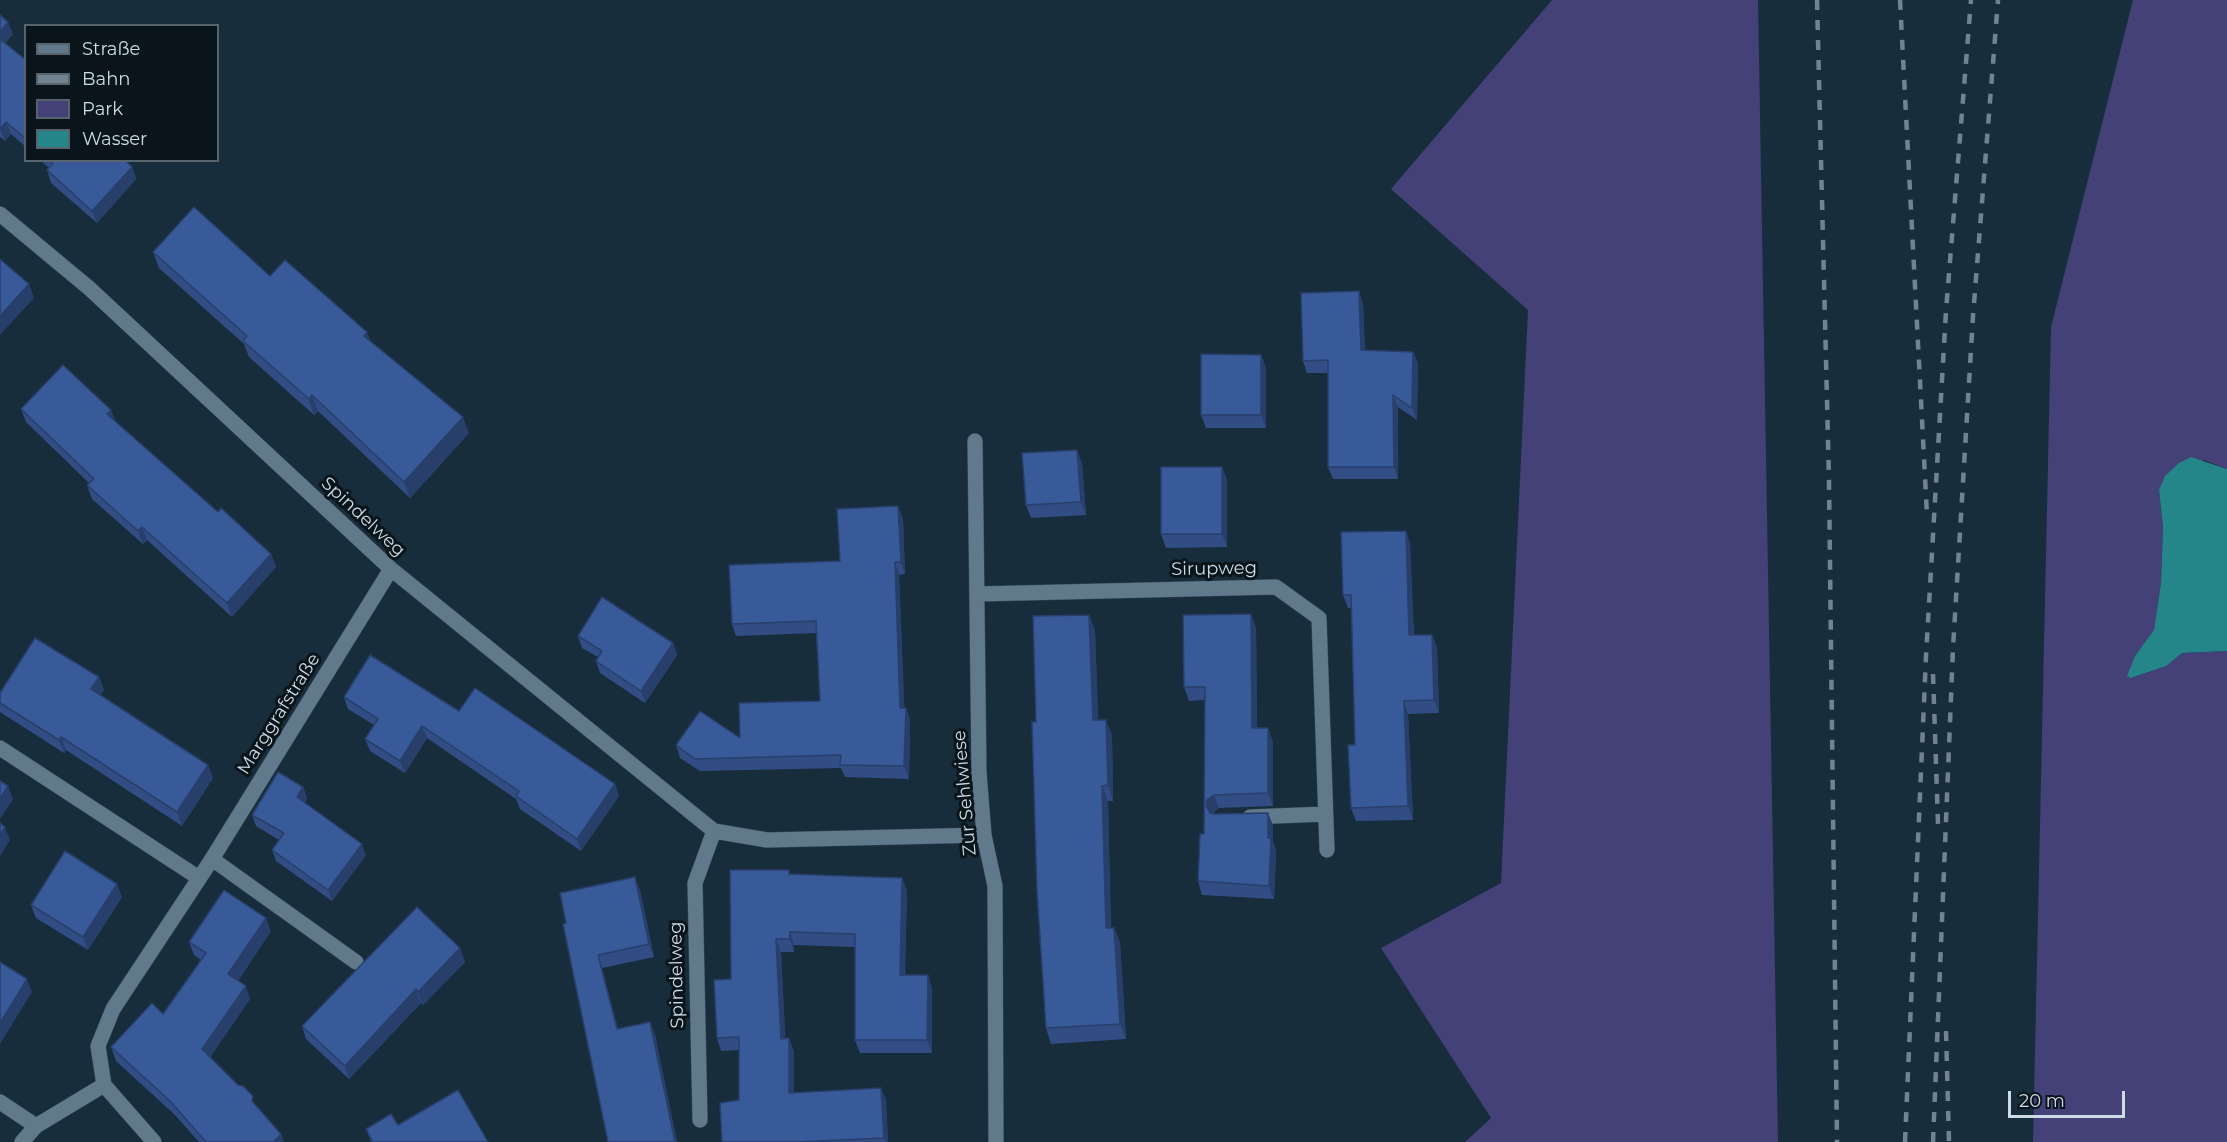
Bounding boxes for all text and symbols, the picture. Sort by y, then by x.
legend [24,24,219,162]
text: Straße [82,38,140,60]
text: Bahn [82,68,131,90]
text: Park [82,98,123,120]
text: Wasser [82,128,147,150]
street label: Spindelweg [317,473,409,561]
street label: Sirupweg [1171,557,1257,581]
street label: Marggrafstraße [233,649,325,779]
street label: Zur Sehlwiese [949,729,981,857]
street label: Spindelweg [665,921,689,1029]
scale bar [2011,1079,2128,1117]
text: 20 m [2019,1090,2065,1112]

